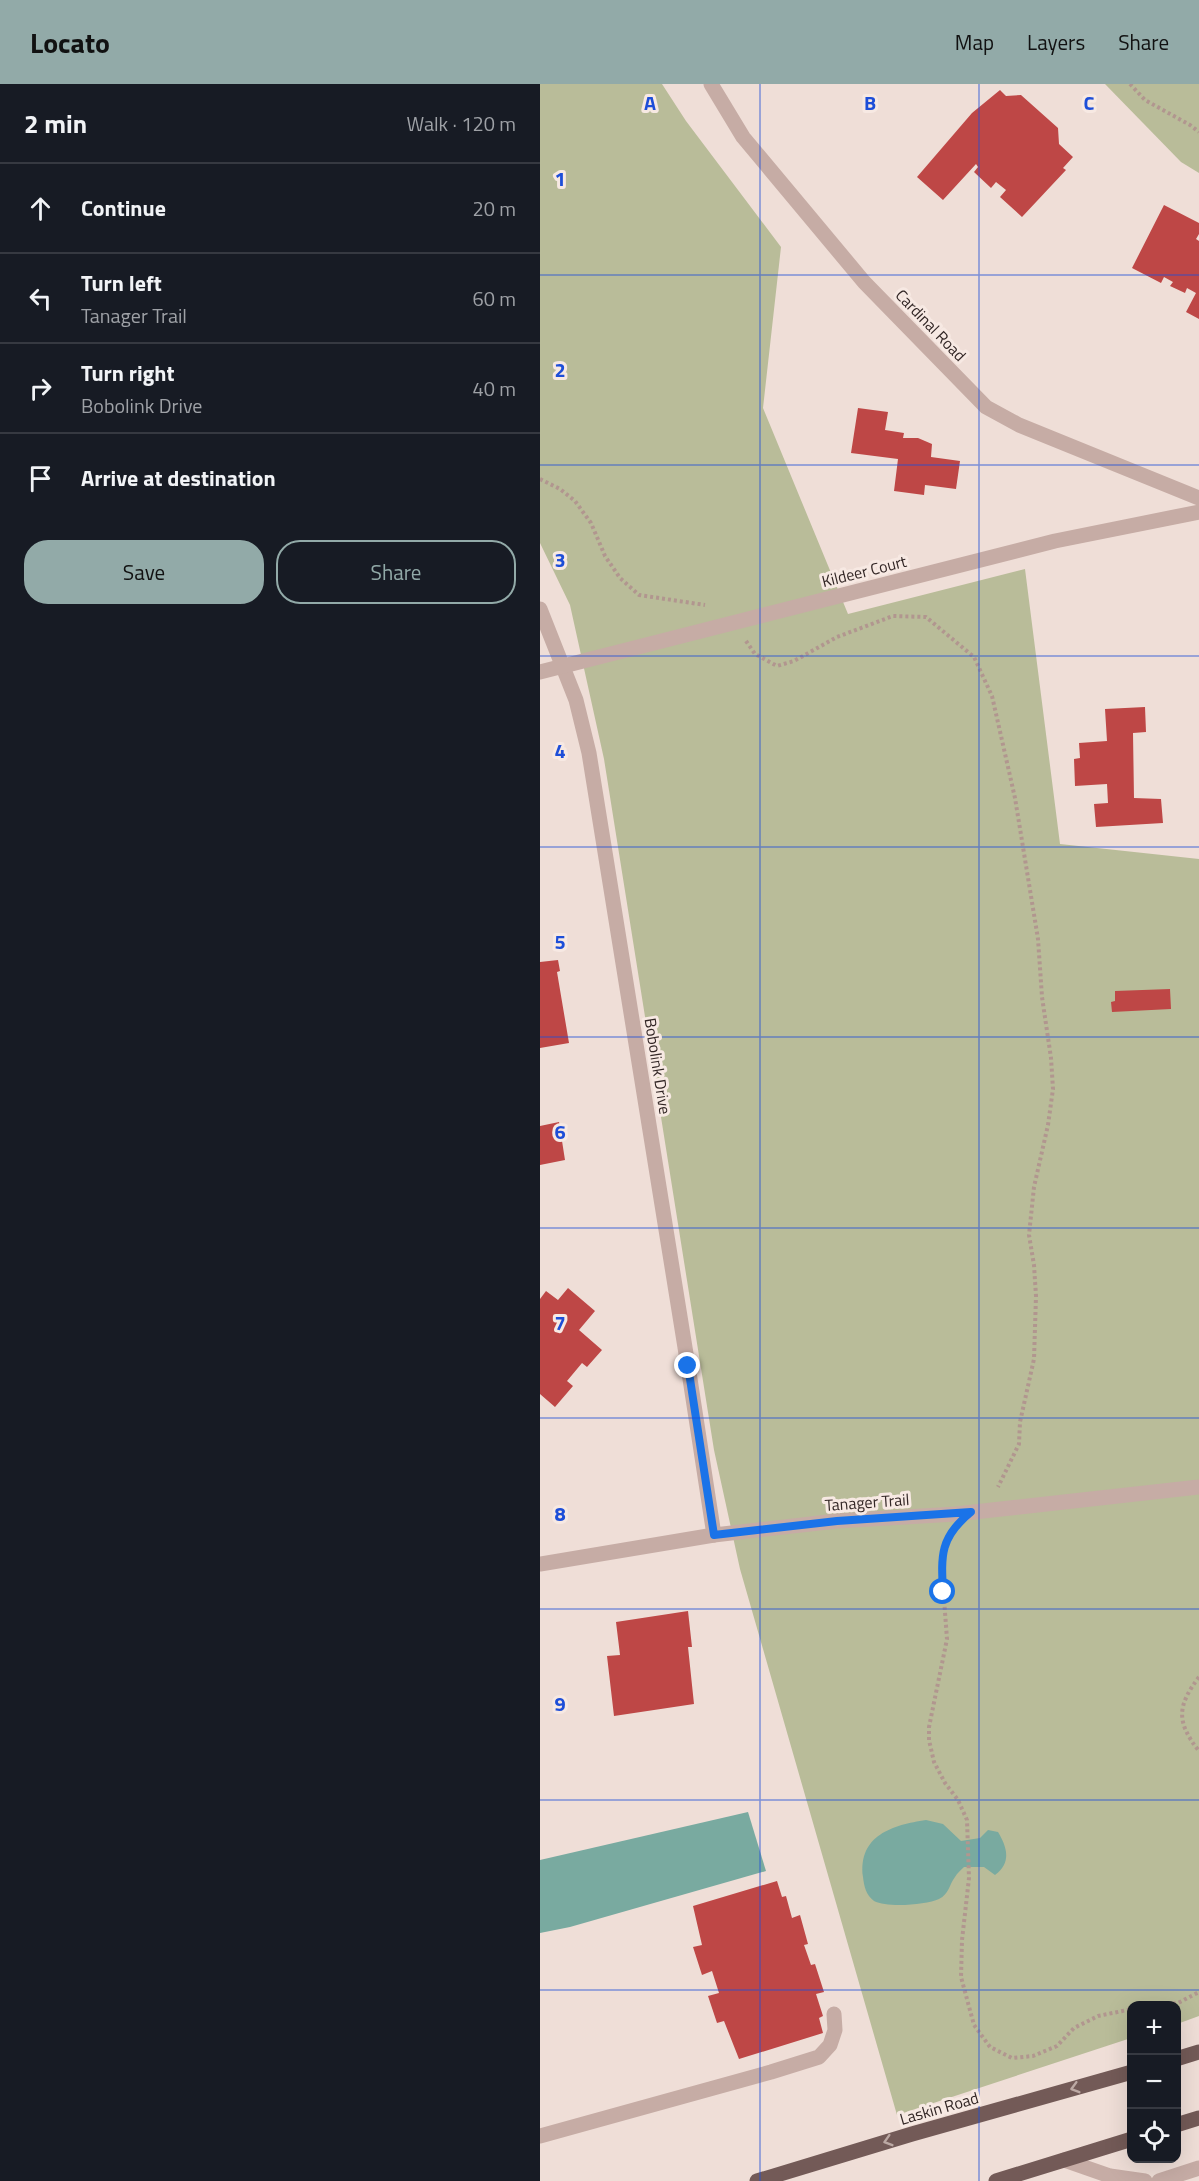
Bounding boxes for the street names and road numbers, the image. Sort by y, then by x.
street label: Cardinal Road [890,283,972,367]
street label: Kildeer Court [819,549,909,593]
street label: Bobolink Drive [639,1016,677,1116]
street label: Tanager Trail [824,1487,910,1517]
street label: Laskin Road [897,2085,981,2131]

